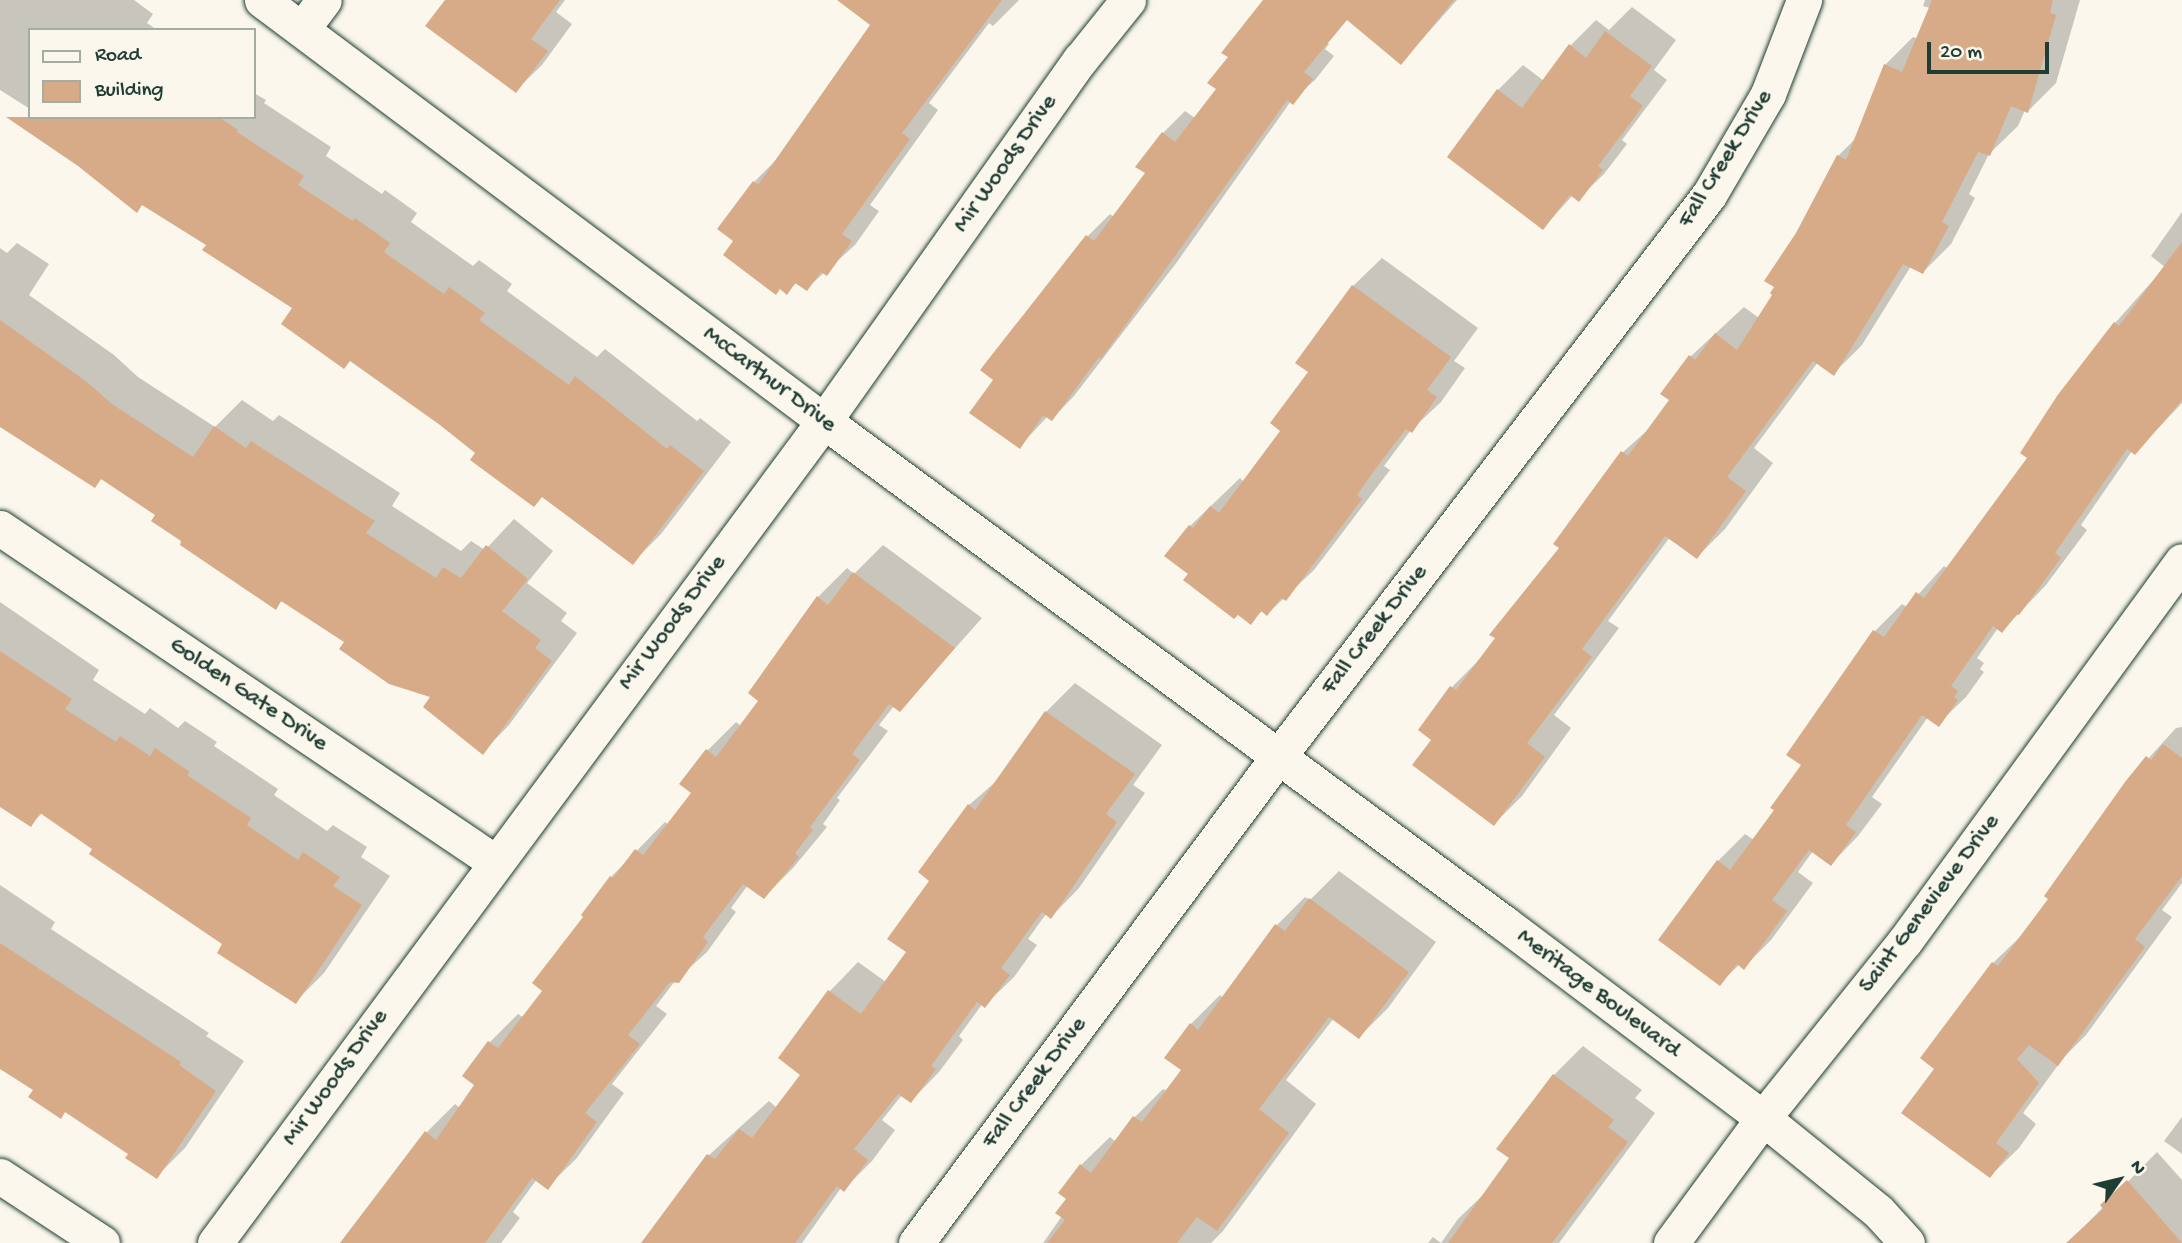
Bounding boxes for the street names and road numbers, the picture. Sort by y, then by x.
street label: Fall Creek Drive [1672,85,1780,233]
street label: Mir Woods Drive [948,89,1064,239]
street label: McCarthur Drive [696,320,842,440]
street label: Mir Woods Drive [613,550,733,696]
street label: Fall Creek Drive [1315,559,1435,701]
street label: Golden Gate Drive [163,631,333,759]
street label: Saint Genevieve Drive [1853,809,2007,999]
street label: Meritage Boulevard [1510,923,1686,1065]
street label: Mir Woods Drive [277,1004,395,1152]
street label: Fall Creek Drive [976,1012,1094,1154]

